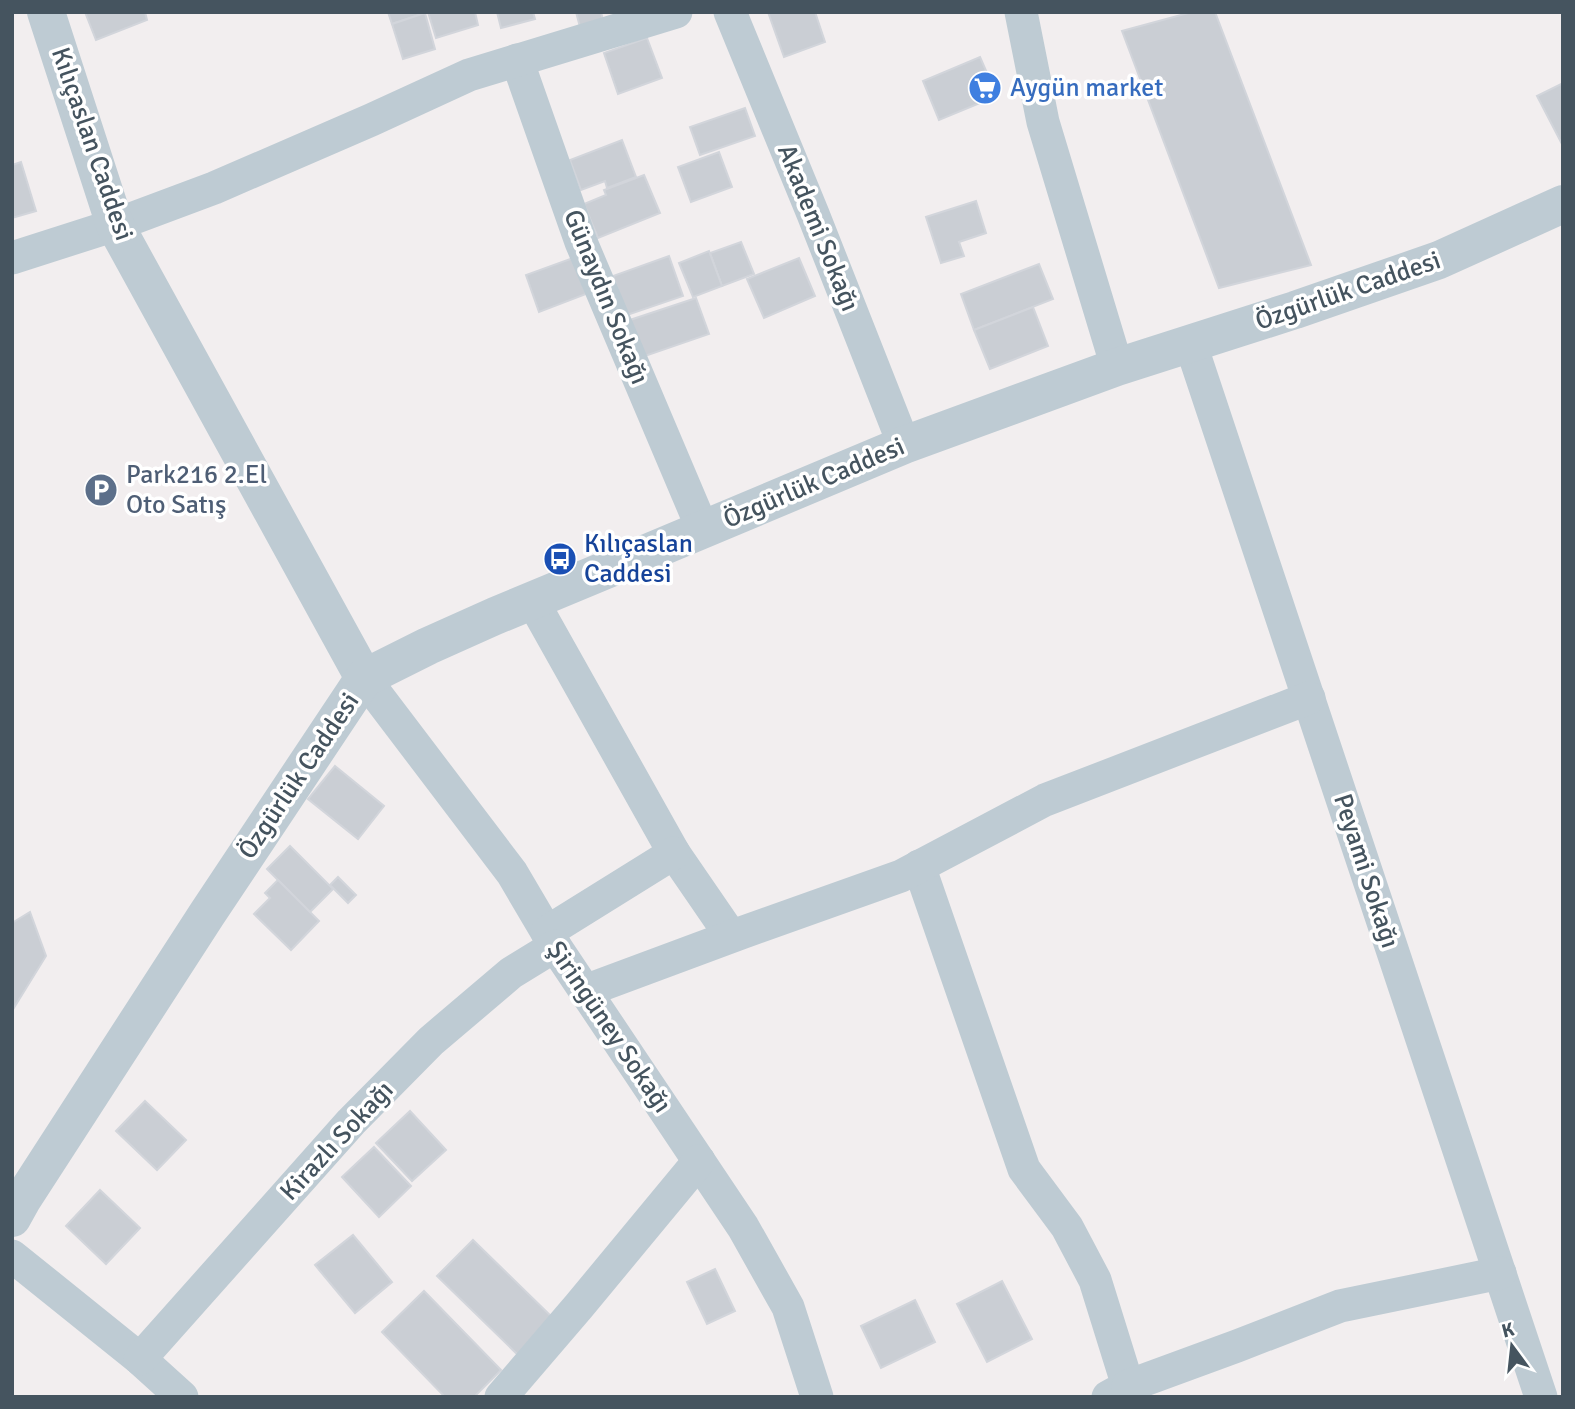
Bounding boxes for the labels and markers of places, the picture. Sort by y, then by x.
supermarket icon: Aygün market [966,69,1004,107]
place label: Aygün market [1010,72,1163,104]
place label: Park216 2.El Oto Satış [126,459,267,521]
parking icon: Park216 2.El Oto Satış [82,471,120,509]
place label: Kılıçaslan Caddesi [584,528,693,590]
bus stop icon: Kılıçaslan Caddesi [541,540,579,578]

